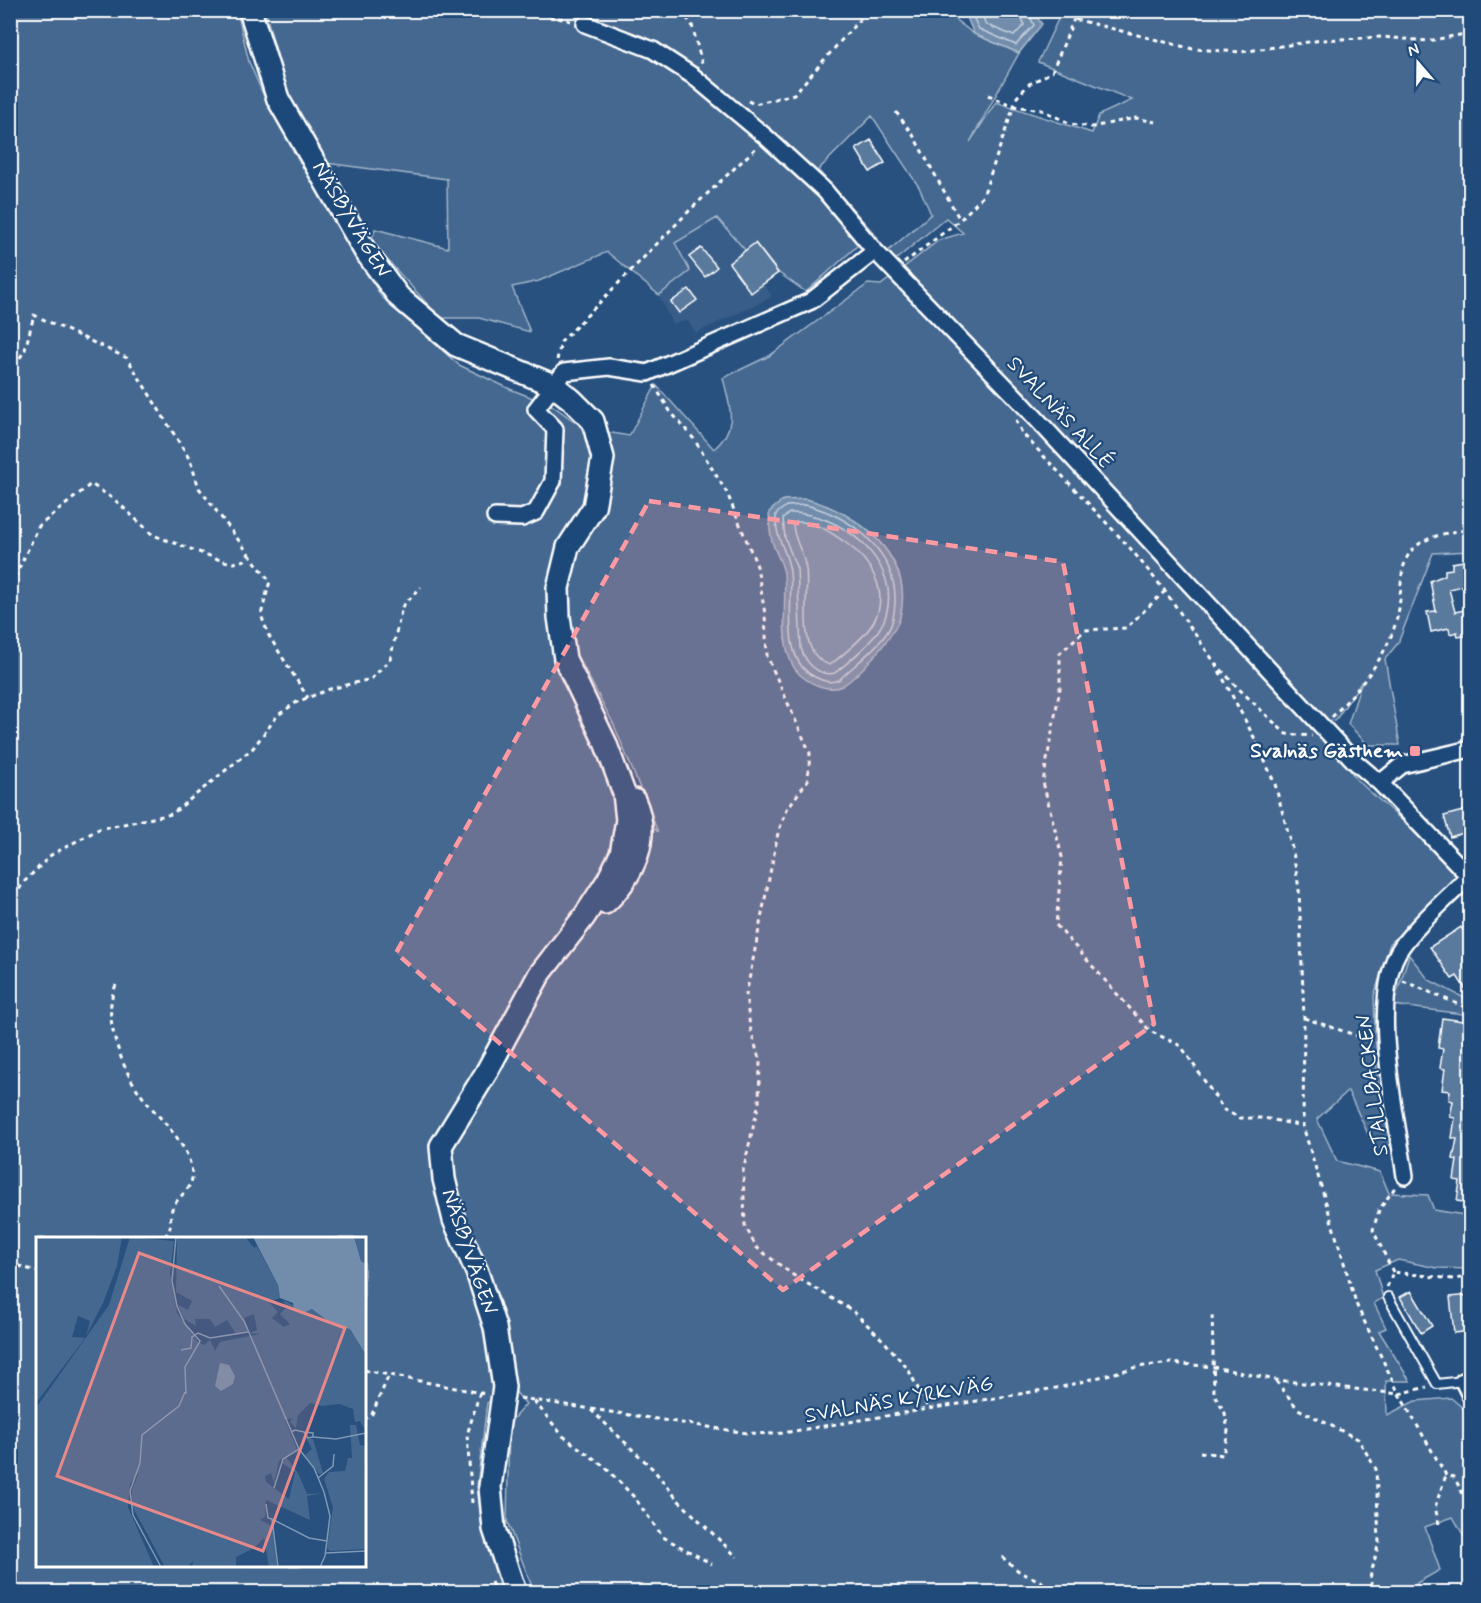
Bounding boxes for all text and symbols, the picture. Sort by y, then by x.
north arrow [1388,33,1448,93]
text: N [1405,39,1422,62]
street label: NÄSBYVÄGEN [305,156,397,284]
street label: SVALNÄS ALLÉ [1000,350,1120,476]
place label: Svalnäs Gästhem [1250,737,1403,765]
marker: Svalnäs Gästhem [1408,744,1422,758]
street label: STALLBACKEN [1350,1012,1396,1158]
street label: NÄSBYVÄGEN [434,1185,504,1319]
inset map [36,1237,366,1567]
street label: SVALNÄS KYRKVÄG [802,1370,996,1430]

